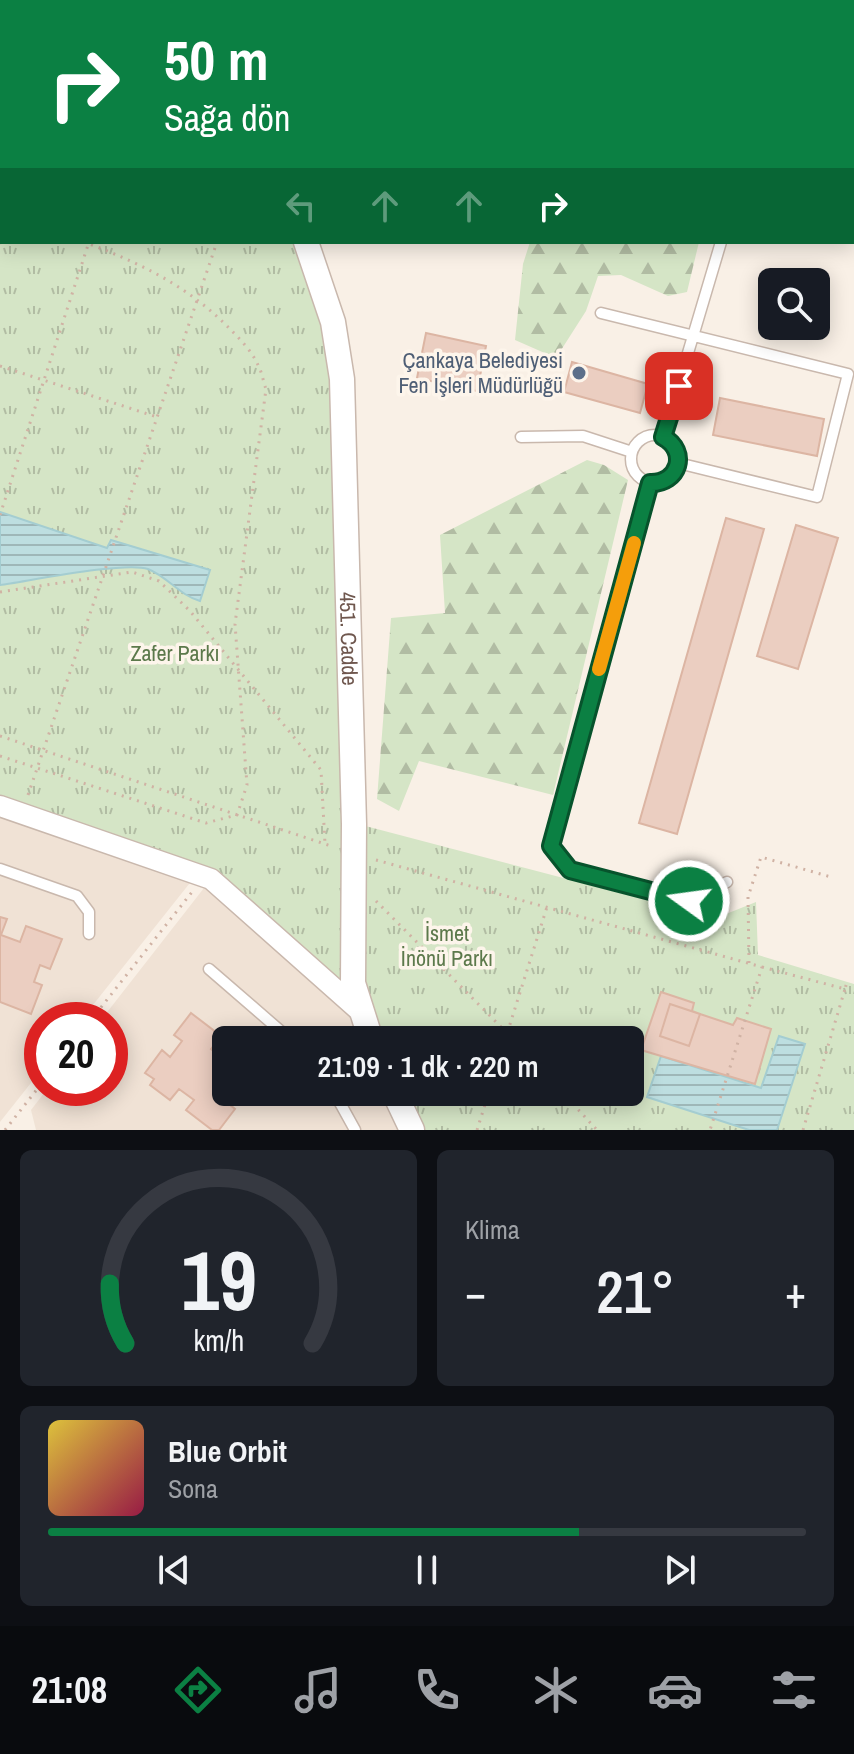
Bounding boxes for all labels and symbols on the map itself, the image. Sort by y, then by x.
place label: Çankaya Belediyesi Fen İşleri Müdürlüğü [398,345,563,400]
pin [645,352,713,420]
marker: Çankaya Belediyesi Fen İşleri Müdürlüğü [570,364,588,382]
street label: 451. Cadde [333,592,365,686]
park label: Zafer Parkı [130,638,220,668]
position arrow [647,859,731,943]
park label: İsmet İnönü Parkı [401,918,493,973]
speed limit sign: 20 [24,1002,128,1106]

